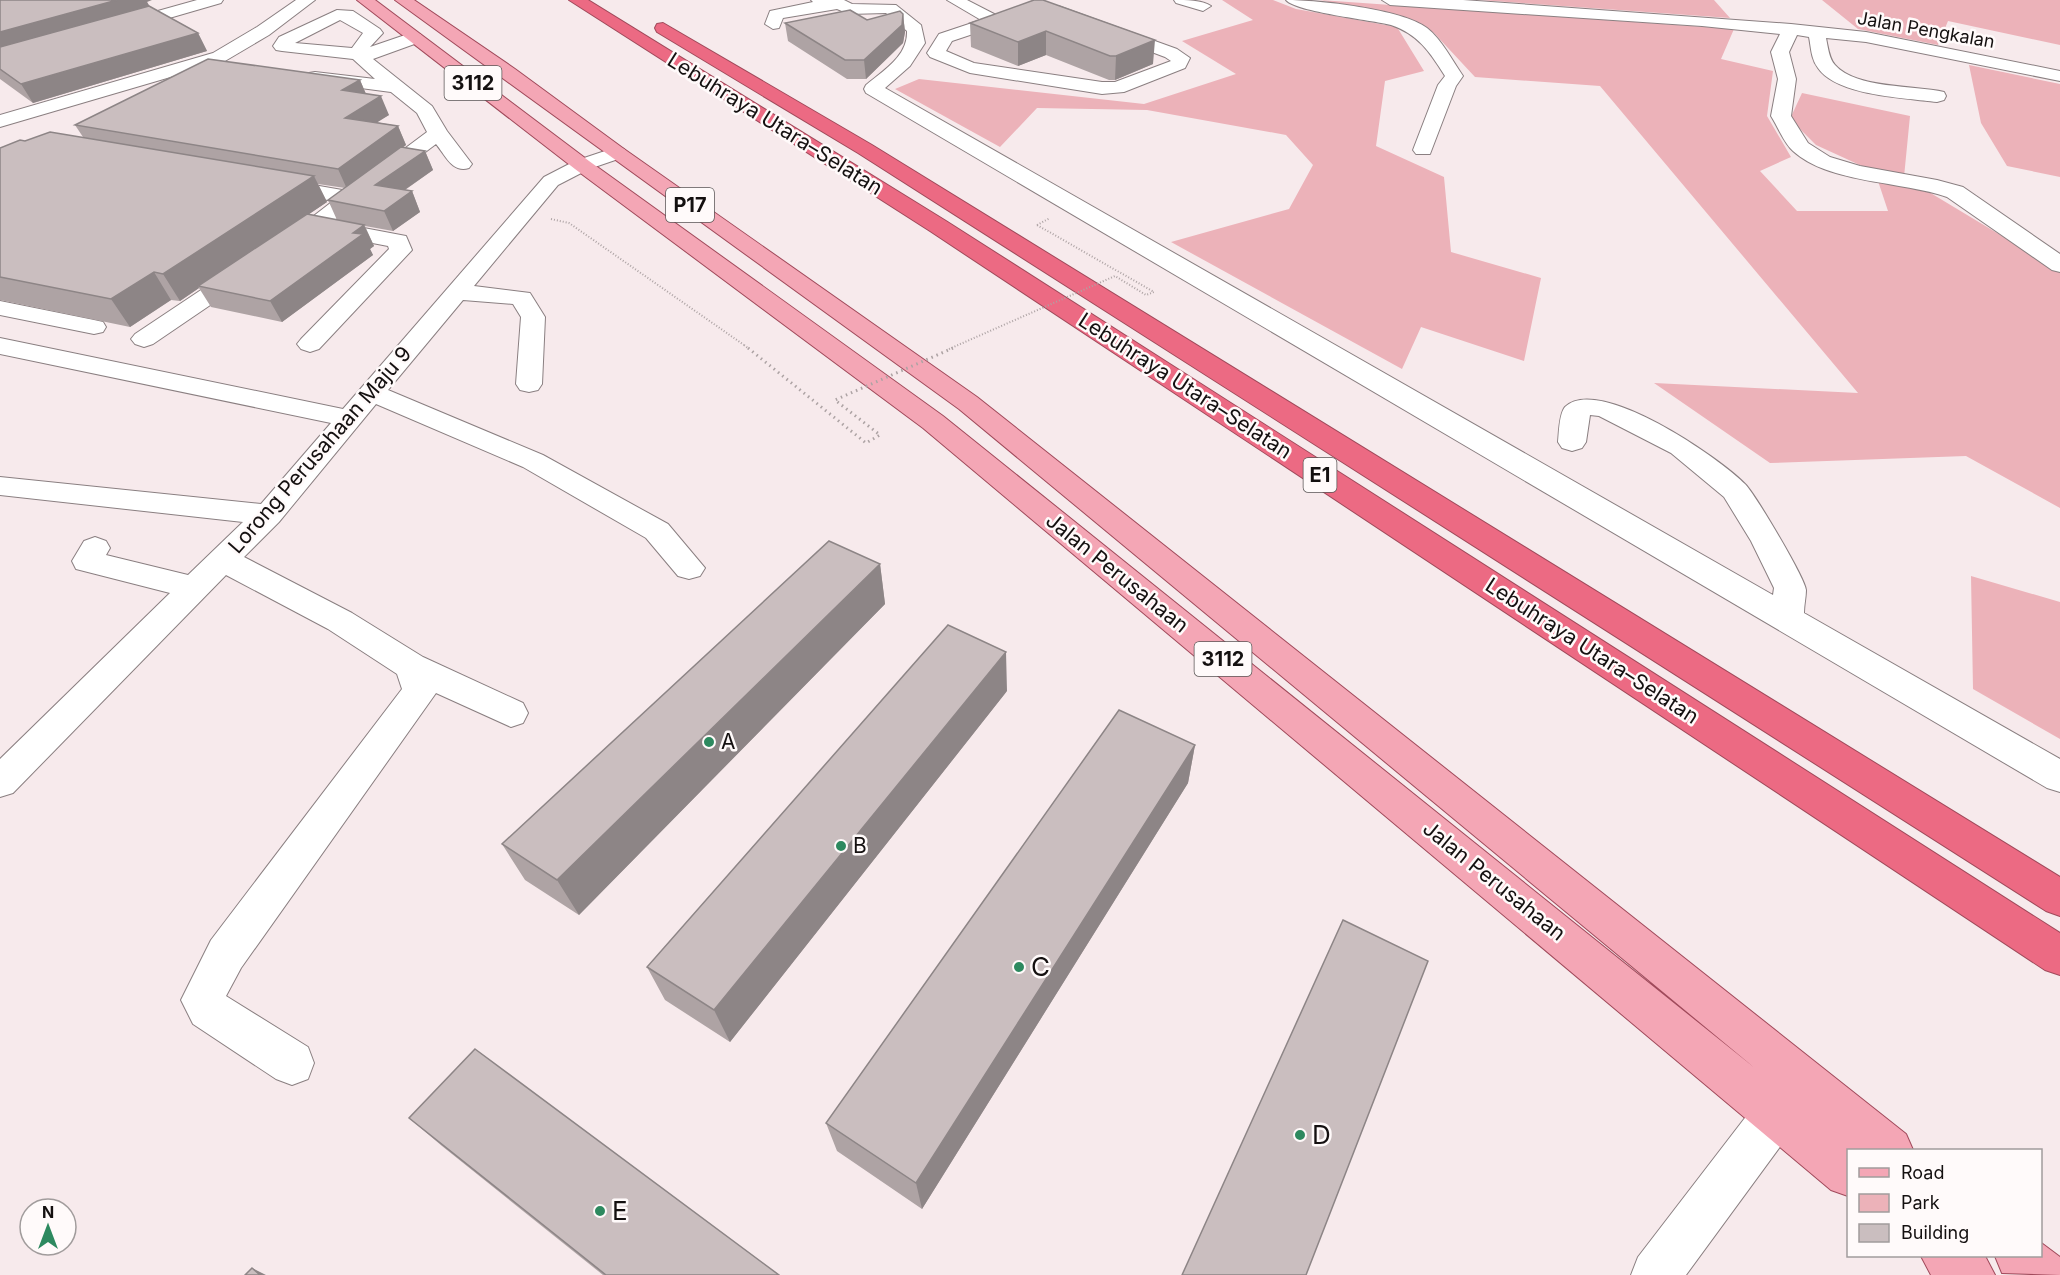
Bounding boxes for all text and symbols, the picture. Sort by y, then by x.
street label: Jalan Pengkalan [1856,7,1996,52]
street label: Lebuhraya Utara–Selatan [663,47,887,200]
road number: 3112 [444,66,502,100]
road number: P17 [666,188,714,222]
street label: Lebuhraya Utara–Selatan [1074,307,1296,464]
street label: Lorong Perusahaan Maju 9 [223,341,416,558]
road number: E1 [1304,458,1336,492]
street label: Jalan Perusahaan [1041,507,1194,638]
street label: Lebuhraya Utara–Selatan [1481,572,1703,729]
road number: 3112 [1194,642,1252,676]
place label: A [721,729,736,754]
marker: A [702,735,716,749]
street label: Jalan Perusahaan [1418,815,1571,946]
place label: B [853,833,867,858]
marker: B [834,839,848,853]
place label: C [1031,951,1050,982]
marker: C [1012,960,1026,974]
place label: D [1312,1119,1331,1150]
marker: D [1293,1128,1307,1142]
legend [1847,1149,2042,1257]
text: Road [1901,1162,1944,1183]
text: Park [1901,1192,1940,1213]
place label: E [612,1195,628,1226]
north arrow [18,1197,78,1257]
text: N [42,1202,54,1222]
marker: E [593,1204,607,1218]
text: Building [1901,1222,1969,1243]

